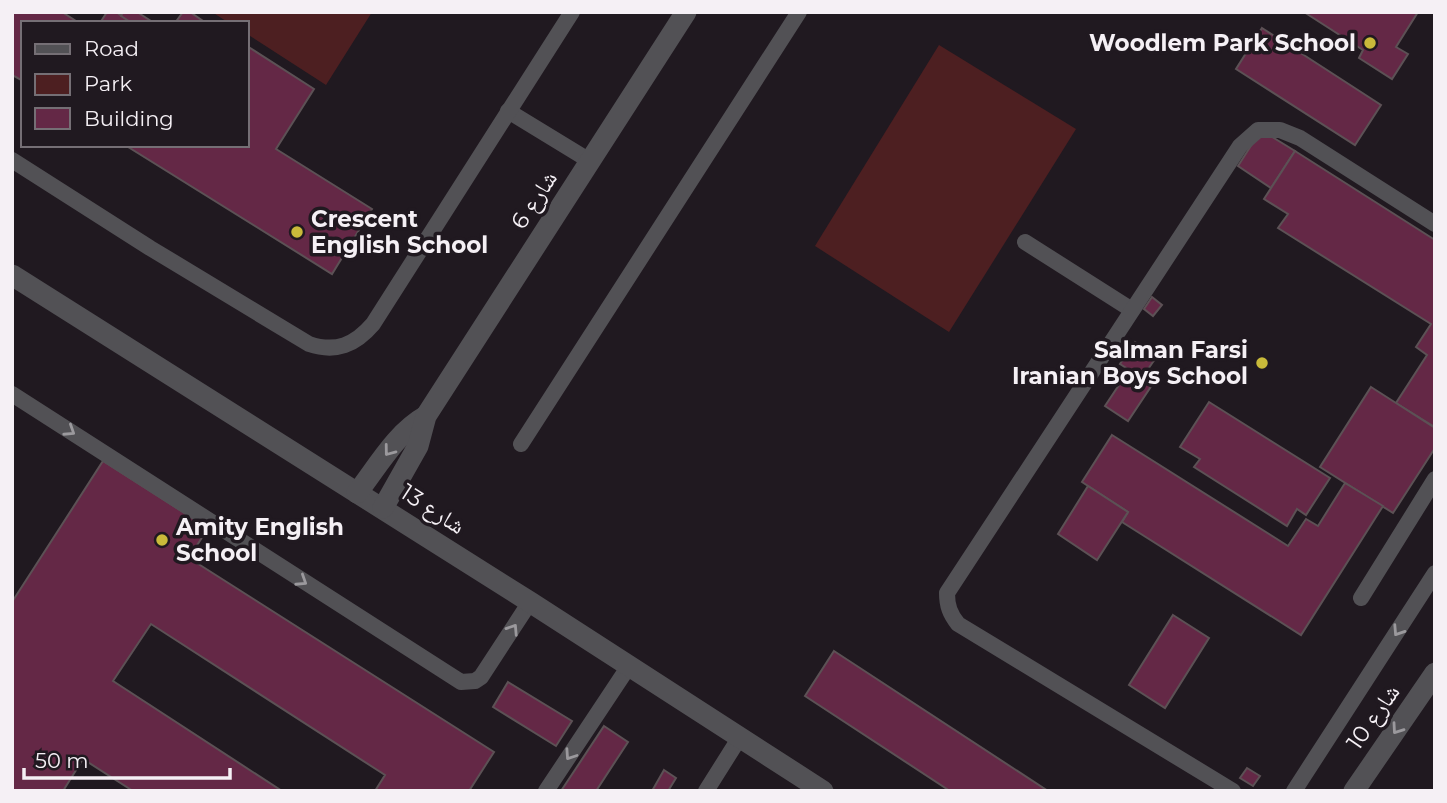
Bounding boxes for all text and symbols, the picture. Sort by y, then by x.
legend [21,21,248,147]
place label: Woodlem Park School [1089,29,1356,57]
marker: Woodlem Park School [1362,35,1378,51]
text: Road [84,36,139,61]
text: Park [84,71,132,96]
text: Building [84,106,174,131]
street label: شارع 6 [505,166,564,235]
place label: Crescent English School [311,205,488,259]
marker: Crescent English School [289,224,305,240]
place label: Salman Farsi Iranian Boys School [1012,336,1248,390]
marker: Salman Farsi Iranian Boys School [1254,355,1270,371]
one-way arrow [62,423,75,436]
one-way arrow [384,444,397,456]
street label: شارع 13 [395,478,470,541]
place label: Amity English School [175,513,344,567]
marker: Amity English School [154,532,170,548]
one-way arrow [295,572,308,585]
one-way arrow [1393,623,1406,636]
one-way arrow [505,624,517,637]
street label: شارع 10 [1341,679,1406,756]
one-way arrow [1393,721,1405,734]
scale bar [24,736,231,780]
one-way arrow [566,747,578,760]
text: 50 m [35,748,89,773]

